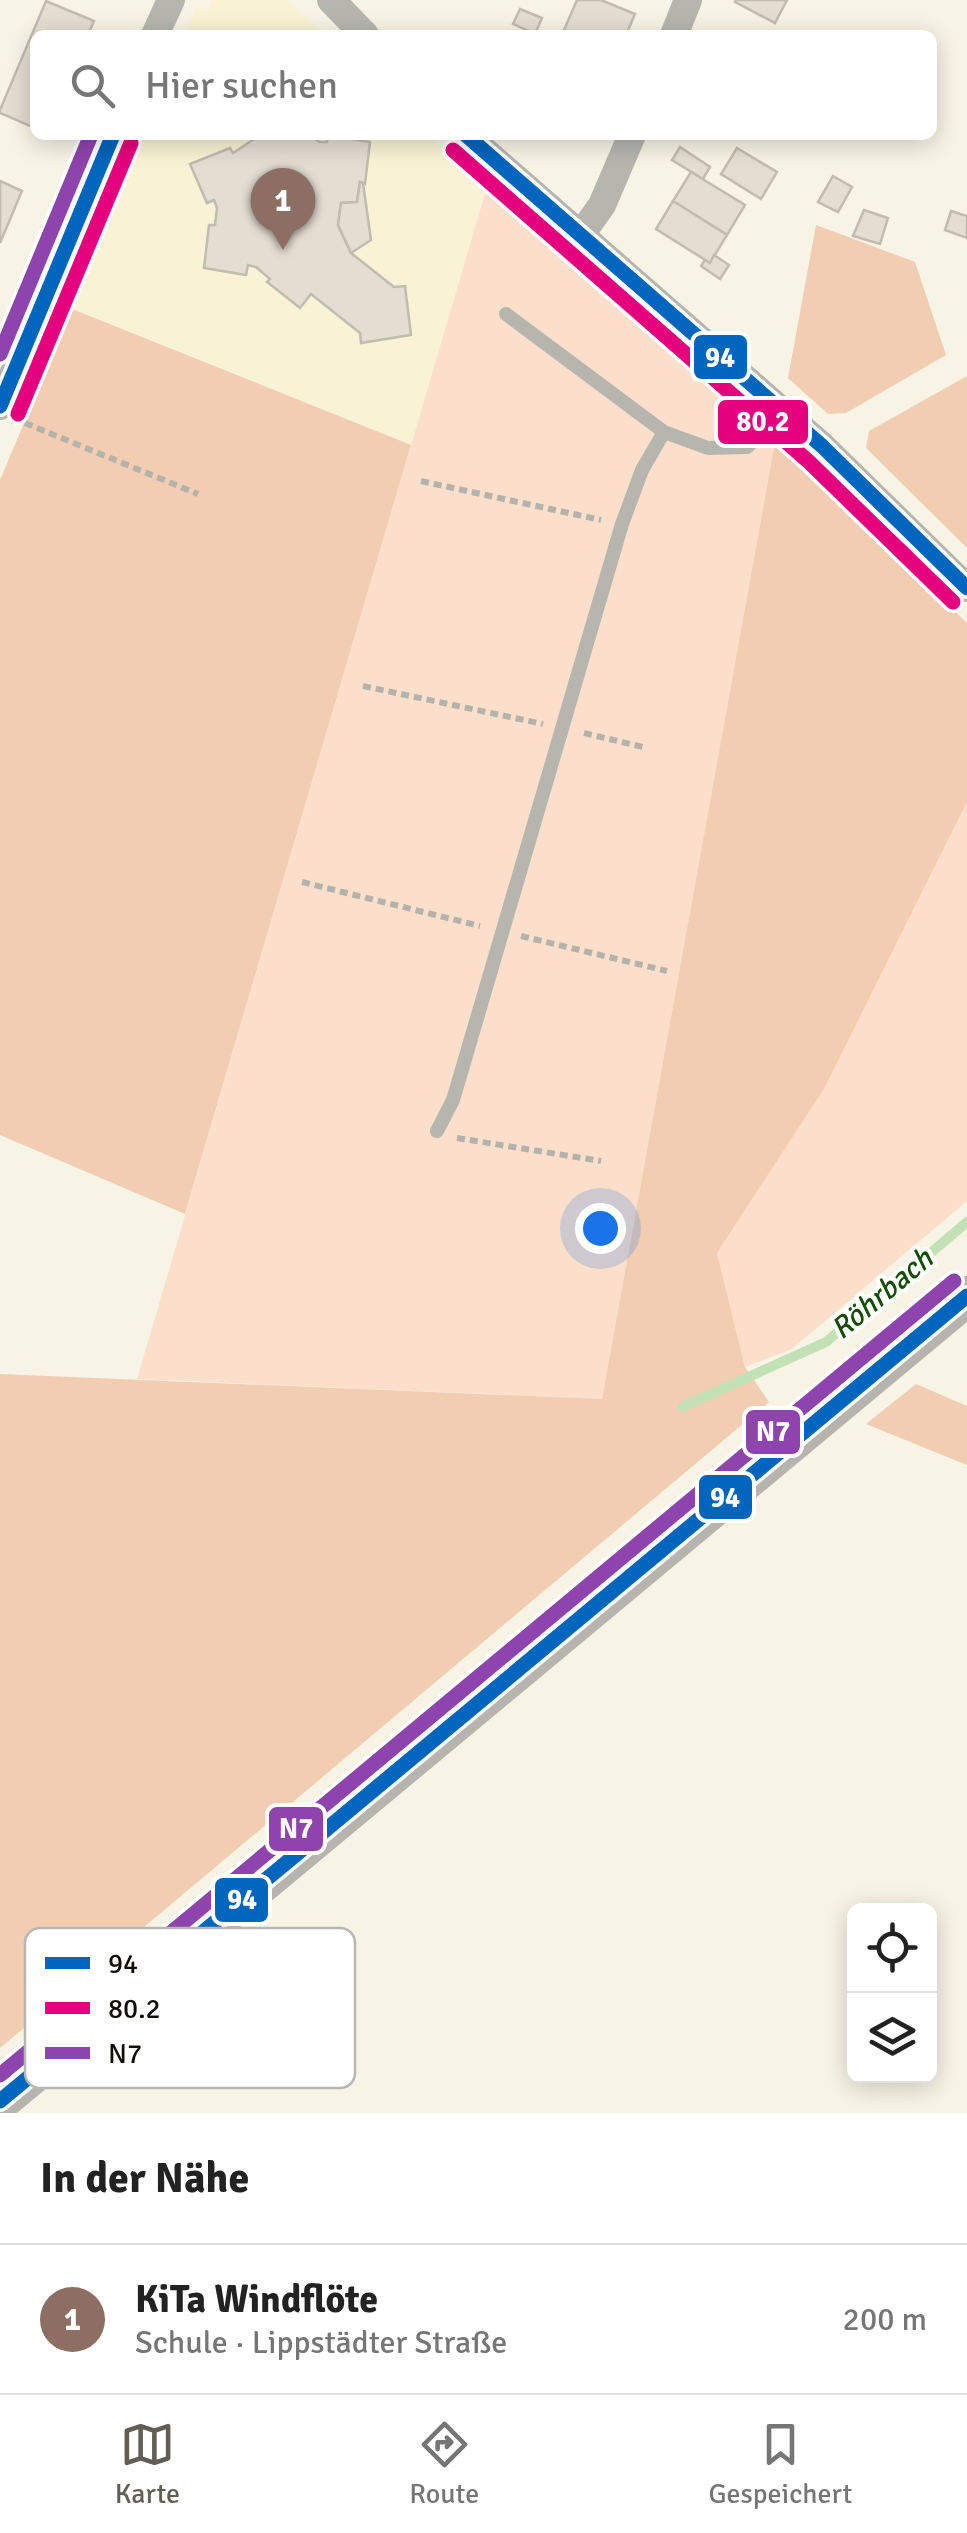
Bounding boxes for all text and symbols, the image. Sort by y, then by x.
search box [30,30,937,140]
icon: search [65,58,120,113]
text: Hier suchen [145,62,338,109]
pin: 1 [250,168,316,250]
line badge: 94 [692,333,749,381]
text: 94 [705,341,735,375]
line badge: 80.2 [716,398,810,446]
text: 80.2 [736,405,790,439]
your location [575,1203,626,1254]
water label: Röhrbach [823,1240,941,1347]
line badge: N7 [744,1408,802,1456]
text: N7 [756,1415,790,1449]
line badge: 94 [697,1473,754,1521]
text: 94 [710,1481,740,1515]
line badge: N7 [267,1805,325,1853]
text: N7 [279,1812,313,1846]
line badge: 94 [213,1876,270,1924]
text: 94 [227,1883,257,1917]
map controls [847,1903,937,2083]
button: locate [847,1903,937,1993]
legend [25,1928,355,2088]
text: 94 [108,1947,138,1981]
text: 80.2 [108,1992,161,2026]
button: layers [847,1993,937,2083]
text: N7 [108,2037,142,2071]
text: In der Nähe [40,2153,249,2204]
text: KiTa Windflöte [135,2276,378,2323]
text: 1 [64,2300,81,2339]
text: 200 m [843,2300,927,2339]
text: Schule · Lippstädter Straße [135,2323,507,2362]
tab: Karte [115,2417,180,2511]
tab: Route [409,2417,479,2511]
tab: Gespeichert [708,2417,852,2511]

